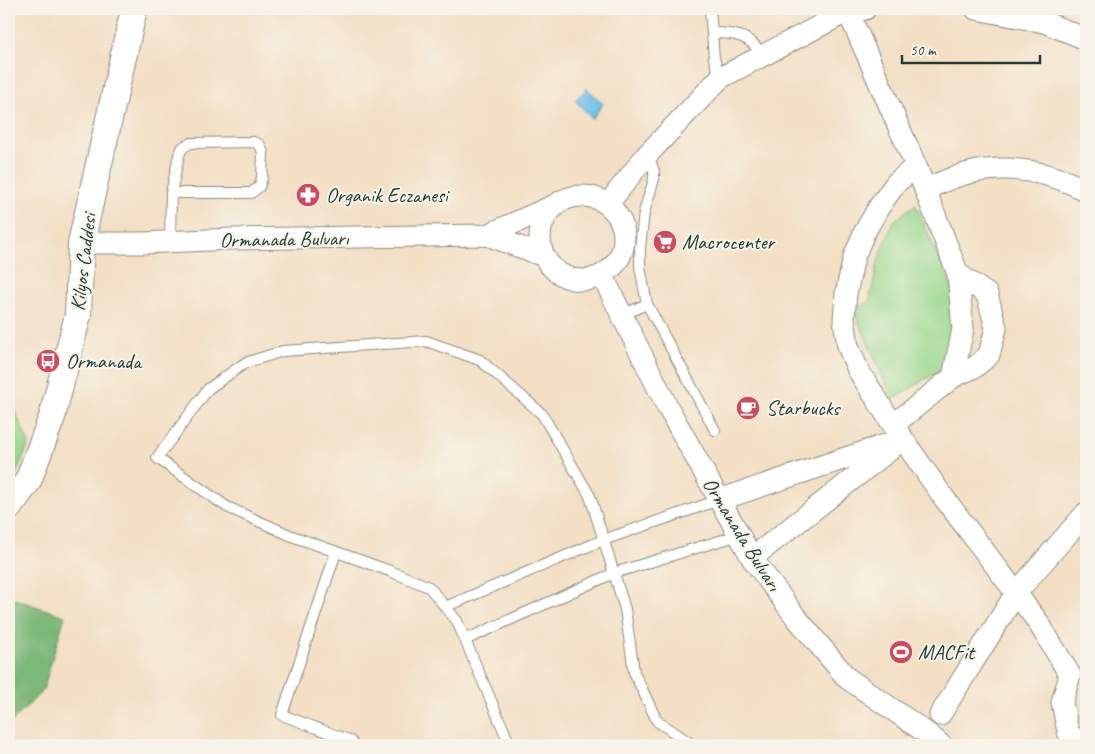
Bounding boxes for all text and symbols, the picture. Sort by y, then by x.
scale bar [902,32,1040,64]
text: 50 m [910,41,937,60]
pharmacy icon: Organik Eczanesi [295,182,321,208]
place label: Organik Eczanesi [326,182,451,208]
street label: Kilyos Caddesi [64,209,102,312]
street label: Ormanada Bulvarı [219,225,350,253]
supermarket icon: Macrocenter [652,229,678,255]
place label: Macrocenter [682,229,776,255]
bus stop icon: Ormanada [35,348,61,374]
place label: Ormanada [66,348,143,374]
cafe icon: Starbucks [735,395,761,421]
place label: Starbucks [766,395,841,421]
street label: Ormanada Bulvarı [697,472,788,596]
sports icon: MACFit [888,639,914,665]
place label: MACFit [918,639,976,665]

